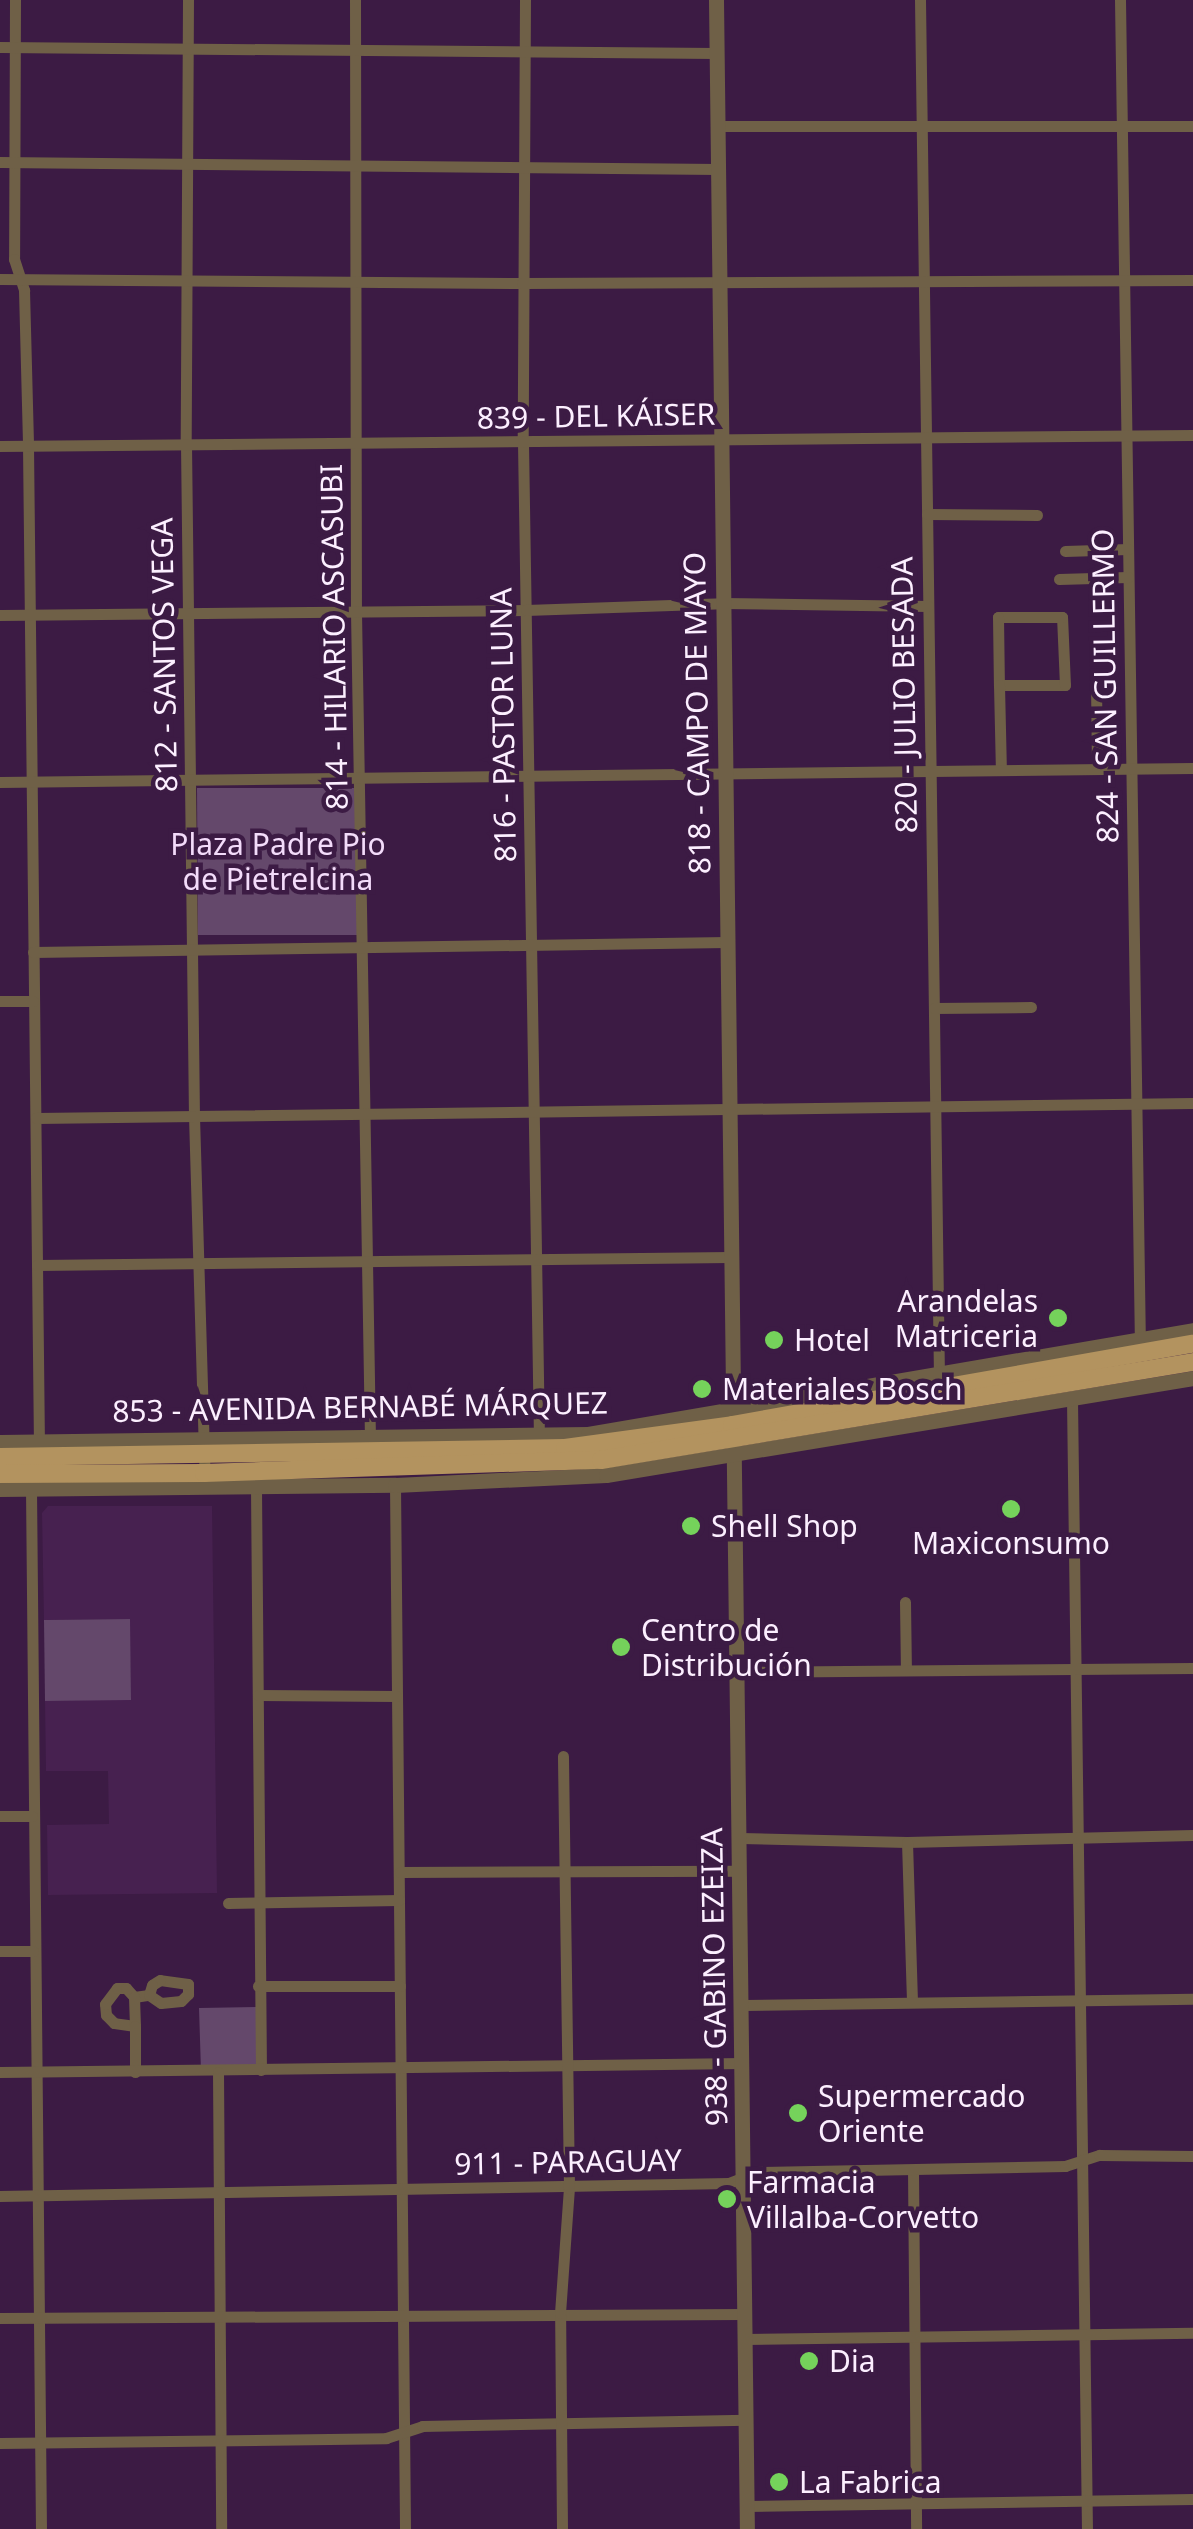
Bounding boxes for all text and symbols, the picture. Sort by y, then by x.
street label: 839 - DEL KÁISER [476,396,716,436]
street label: 814 - HILARIO ASCASUBI [313,464,355,810]
street label: 812 - SANTOS VEGA [144,517,184,793]
street label: 824 - SAN GUILLERMO [1084,529,1126,843]
street label: 818 - CAMPO DE MAYO [676,552,718,874]
street label: 820 - JULIO BESADA [884,557,924,833]
street label: 816 - PASTOR LUNA [483,588,523,862]
park label: Plaza Padre Pio de Pietrelcina [170,826,386,896]
place label: Arandelas Matriceria [895,1283,1038,1354]
marker: Arandelas Matriceria [1047,1307,1069,1329]
place label: Hotel [794,1322,870,1358]
marker: Hotel [763,1329,785,1351]
place label: Materiales Bosch [722,1371,963,1407]
marker: Materiales Bosch [691,1378,713,1400]
street label: 853 - AVENIDA BERNABÉ MÁRQUEZ [112,1385,608,1429]
marker: Maxiconsumo [1000,1498,1022,1520]
place label: Shell Shop [711,1508,858,1544]
marker: Shell Shop [680,1515,702,1537]
place label: Maxiconsumo [912,1525,1110,1561]
place label: Centro de Distribución [641,1612,812,1682]
marker: Centro de Distribución [610,1636,632,1658]
street label: 938 - GABINO EZEIZA [693,1827,735,2127]
place label: Supermercado Oriente [818,2078,1025,2148]
marker: Supermercado Oriente [787,2102,809,2124]
street label: 911 - PARAGUAY [454,2142,682,2182]
place label: Farmacia Villalba-Corvetto [747,2164,979,2234]
marker: Farmacia Villalba-Corvetto [716,2188,738,2210]
place label: Dia [829,2343,875,2379]
marker: Dia [798,2350,820,2372]
place label: La Fabrica [799,2464,942,2500]
marker: La Fabrica [768,2471,790,2493]

